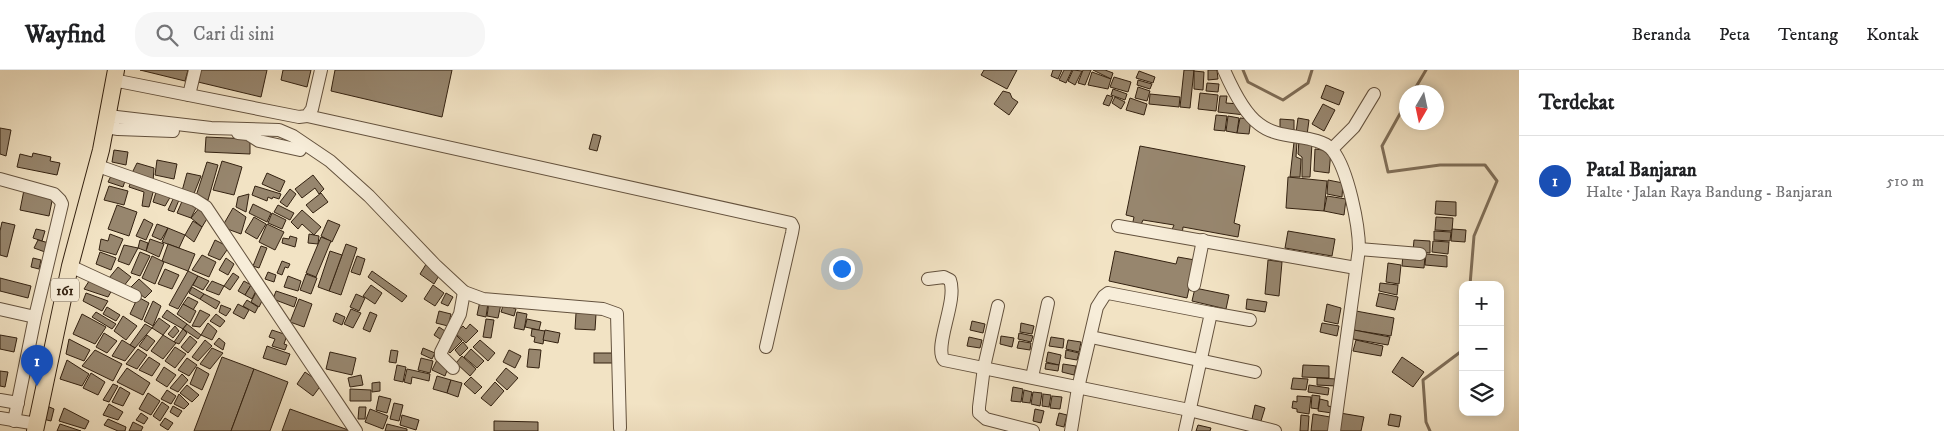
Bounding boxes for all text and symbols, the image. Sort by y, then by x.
search box [135,12,485,57]
text: Wayfind [25,20,105,50]
icon: search [153,21,181,49]
text: Cari di sini [193,23,274,46]
text: Beranda [1632,24,1691,46]
text: Peta [1719,24,1750,46]
text: Tentang [1778,24,1838,46]
text: Kontak [1866,24,1919,46]
north arrow [1399,85,1444,130]
text: Terdekat [1539,90,1614,116]
text: Patal Banjaran [1586,159,1697,182]
text: 1 [1552,171,1558,191]
text: 510 m [1886,171,1924,191]
text: Halte · Jalan Raya Bandung - Banjaran [1586,182,1832,202]
your location [829,256,855,282]
road number: 161 [51,278,79,302]
map controls [1459,281,1504,416]
button: + [1459,281,1504,326]
button: − [1459,326,1504,371]
pin: 1 [21,345,53,386]
button: layers [1459,371,1504,416]

